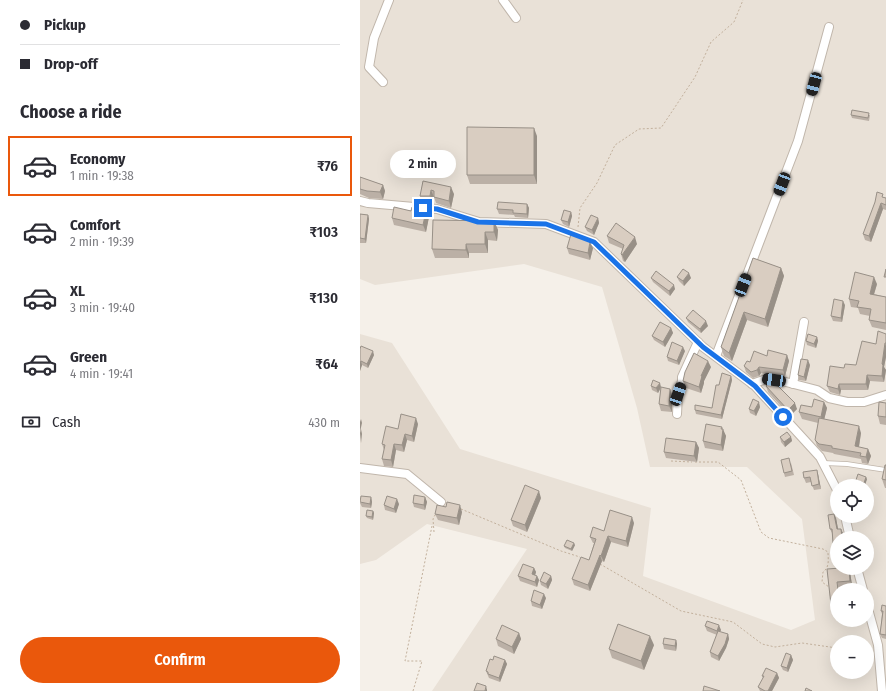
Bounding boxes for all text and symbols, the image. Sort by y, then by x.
text: Pickup [44,16,86,34]
text: Drop-off [44,55,98,73]
car [805,71,823,97]
text: Choose a ride [20,101,122,123]
icon: car [22,148,58,184]
text: Economy [70,150,125,168]
callout: 2 min [390,150,456,178]
text: 2 min [409,156,437,171]
text: ₹76 [317,157,338,175]
text: 1 min · 19:38 [70,168,134,183]
car [772,171,792,197]
route end [414,199,432,217]
icon: car [22,214,58,250]
text: Comfort [70,216,121,234]
text: ₹103 [309,223,338,241]
text: 2 min · 19:39 [70,234,134,249]
car [733,272,753,298]
icon: car [22,280,58,316]
text: XL [70,282,85,300]
text: ₹130 [309,289,338,307]
text: 3 min · 19:40 [70,300,135,315]
icon: car [22,346,58,382]
text: Green [70,348,107,366]
text: ₹64 [315,355,338,373]
text: 4 min · 19:41 [70,366,133,381]
car [761,372,787,388]
car [668,381,688,407]
route start [774,408,792,426]
icon: cash [20,411,42,433]
text: Cash [52,413,81,431]
text: 430 m [308,415,340,430]
map controls [830,479,874,679]
button: locate [830,479,874,523]
button: layers [830,531,874,575]
button: + [830,583,874,627]
button: − [830,635,874,679]
button: Confirm [20,637,340,683]

